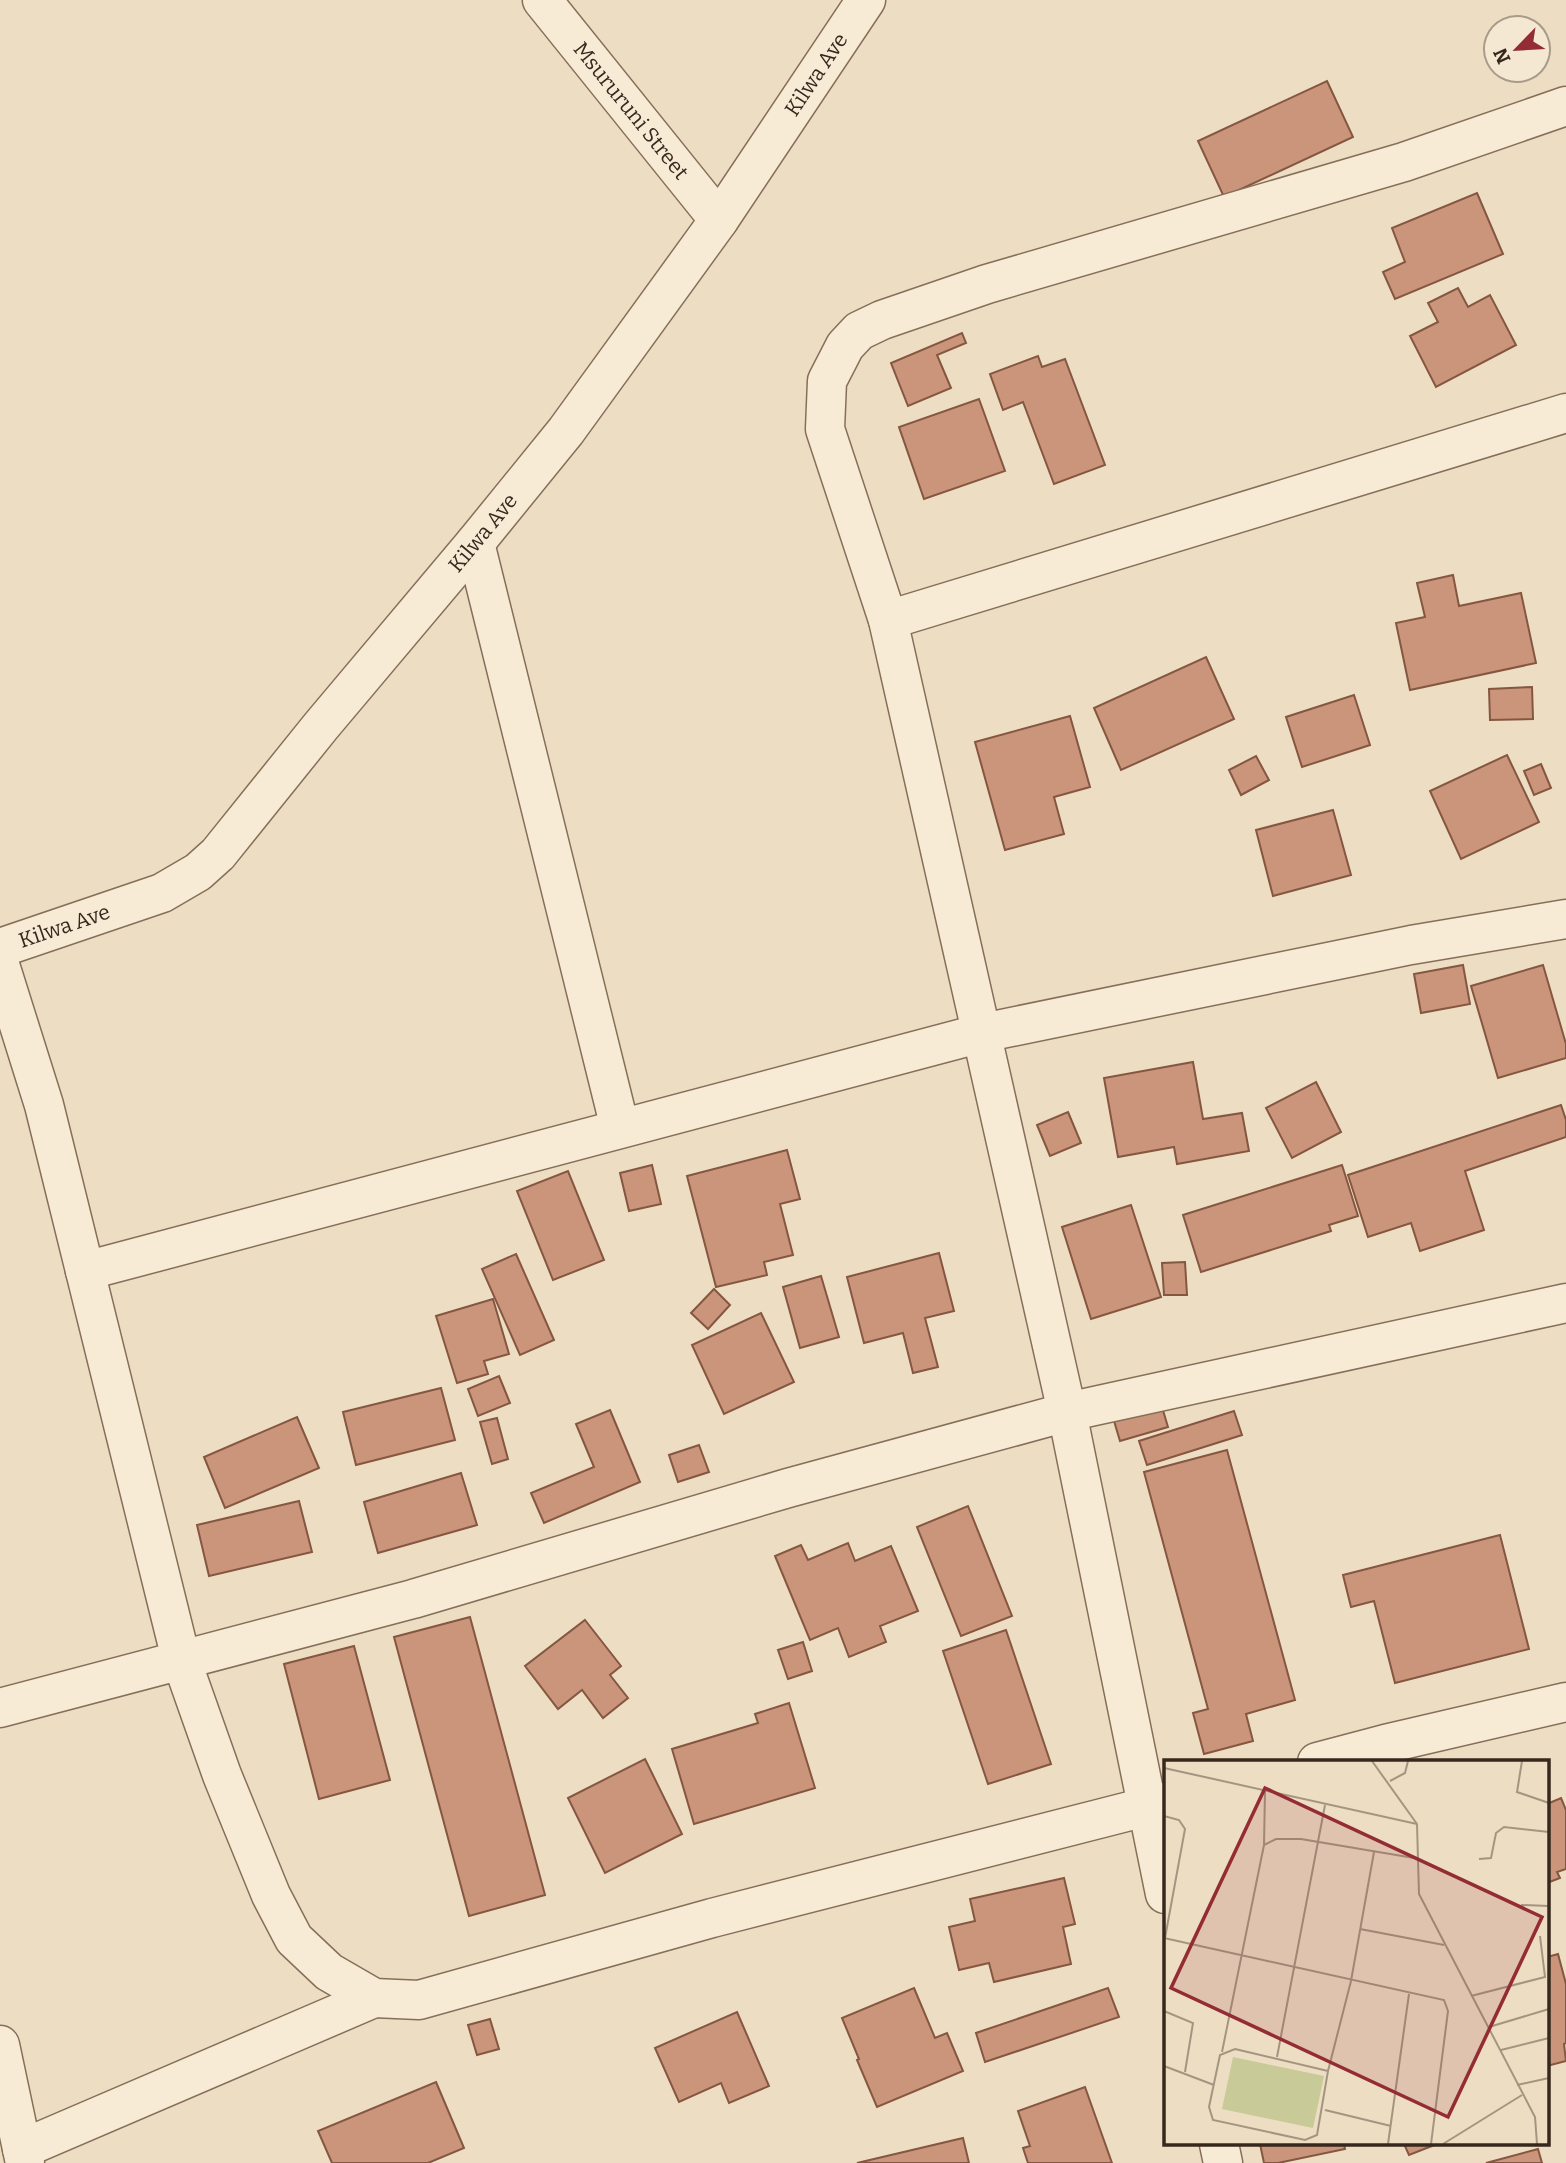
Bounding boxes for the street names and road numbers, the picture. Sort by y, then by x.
street label: Kilwa Ave [779,28,853,121]
street label: Msururuni Street [568,37,694,185]
street label: Kilwa Ave [443,488,523,578]
street label: Kilwa Ave [15,899,113,954]

